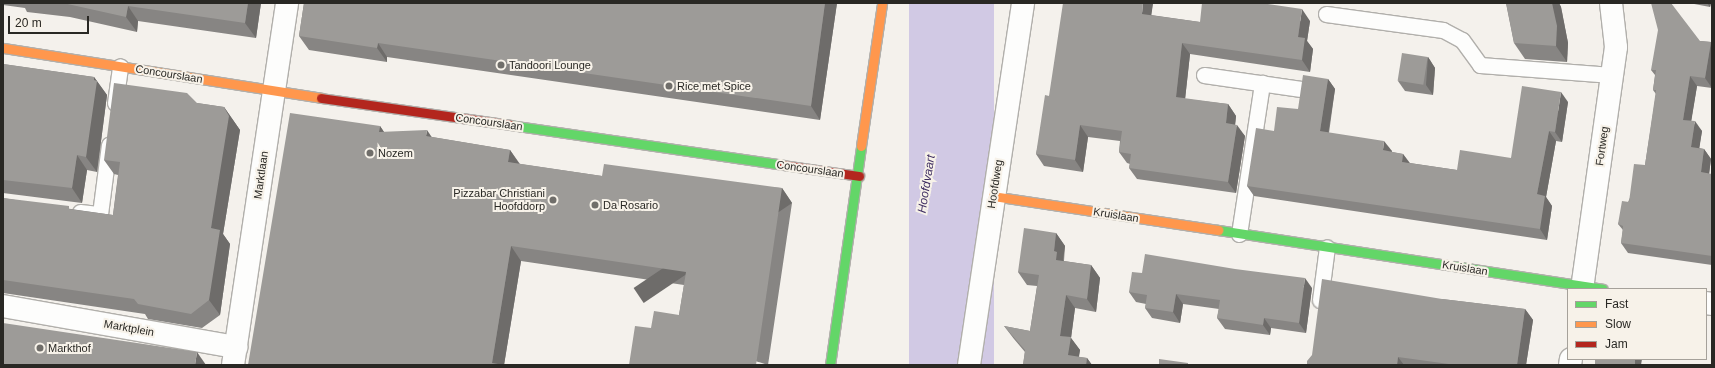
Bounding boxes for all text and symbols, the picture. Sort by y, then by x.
scale bar [10,8,91,34]
text: 20 m [15,16,42,30]
place label: Tandoori Lounge [509,58,591,72]
marker: Tandoori Lounge [496,60,506,70]
street label: Concourslaan [134,62,204,86]
place label: Rice met Spice [677,79,751,93]
marker: Rice met Spice [664,81,674,91]
street label: Concourslaan [454,111,524,133]
street label: Fortweg [1593,125,1611,167]
place label: Nozem [378,146,413,160]
marker: Nozem [365,148,375,158]
street label: Marktlaan [251,150,271,200]
water label: Hoofdvaart [915,154,939,214]
street label: Concourslaan [775,158,845,180]
street label: Hoofdweg [985,159,1005,209]
place label: Pizzabar Christiani Hoofddorp [453,187,545,213]
marker: Pizzabar Christiani Hoofddorp [548,195,558,205]
place label: Da Rosario [603,198,658,212]
marker: Da Rosario [590,200,600,210]
street label: Kruislaan [1092,205,1140,225]
street label: Kruislaan [1441,258,1489,278]
legend [1567,288,1707,360]
text: Fast [1605,297,1628,311]
street label: Marktplein [103,317,155,339]
text: Slow [1605,317,1631,331]
text: Jam [1605,337,1628,351]
place label: Markthof [48,341,91,355]
marker: Markthof [35,343,45,353]

